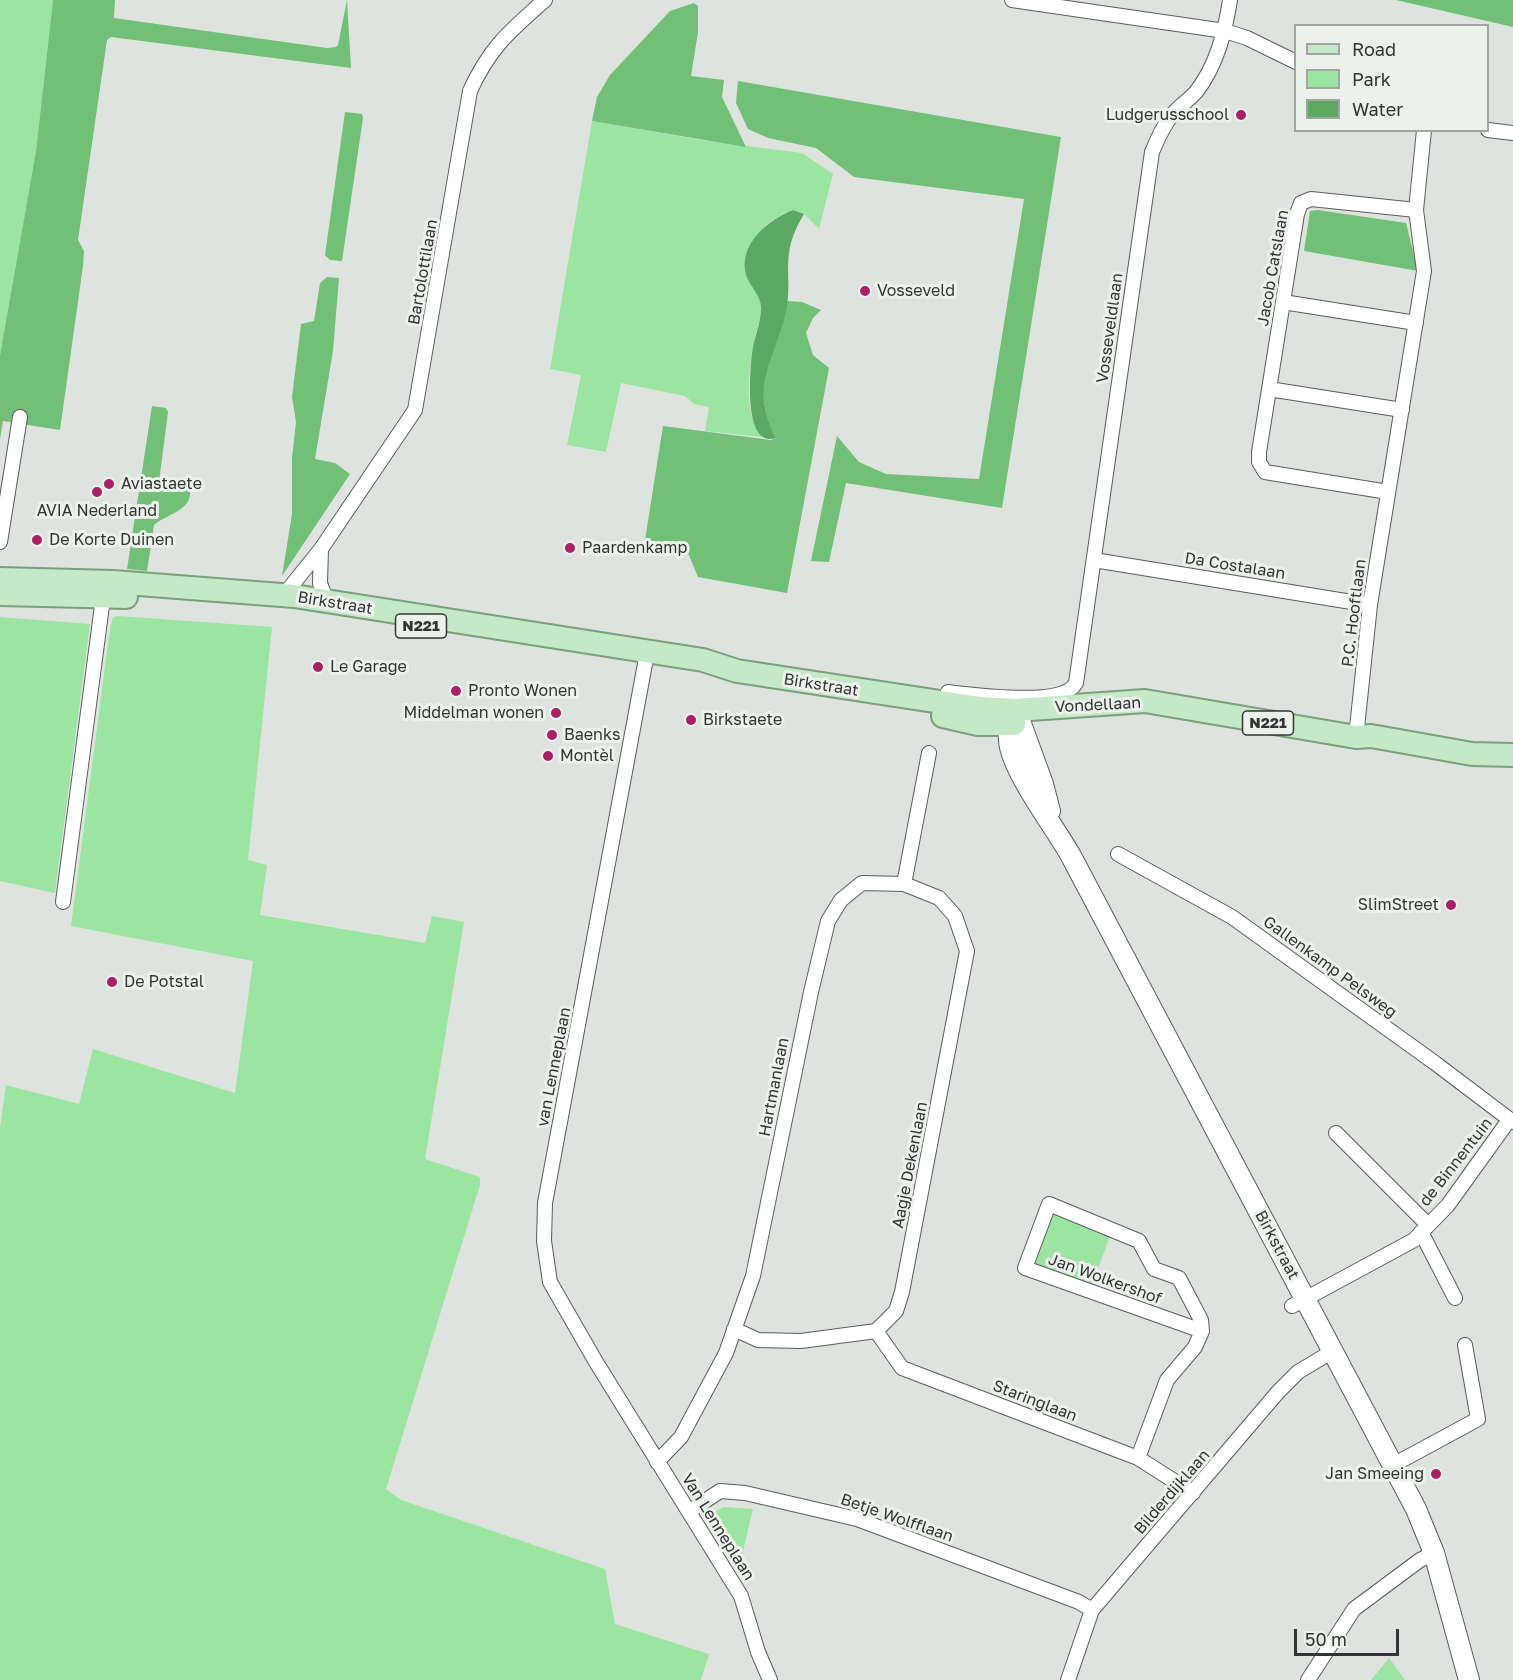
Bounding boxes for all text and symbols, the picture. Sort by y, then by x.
legend [1294,24,1489,132]
text: Road [1352,38,1396,60]
text: Park [1352,68,1391,90]
text: Water [1352,98,1403,120]
place label: Ludgerusschool [1106,105,1229,125]
marker: Ludgerusschool [1234,108,1248,122]
street label: Jacob Catslaan [1253,208,1293,328]
street label: Bartolottilaan [404,218,442,326]
street label: Vosseveldlaan [1093,272,1127,384]
place label: Vosseveld [877,281,955,301]
marker: Vosseveld [858,284,872,298]
place label: Aviastaete [121,474,202,494]
marker: Aviastaete [102,477,116,491]
marker: AVIA Nederland [90,485,104,499]
place label: AVIA Nederland [37,501,157,521]
place label: De Korte Duinen [49,530,174,550]
marker: De Korte Duinen [30,533,44,547]
place label: Paardenkamp [582,538,687,558]
marker: Paardenkamp [563,541,577,555]
street label: Da Costalaan [1183,549,1287,583]
street label: P.C. Hooftlaan [1338,558,1370,668]
street label: Birkstraat [296,588,374,618]
road number: N221 [396,614,446,638]
place label: Le Garage [330,657,407,677]
marker: Le Garage [311,660,325,674]
street label: Birkstraat [782,670,860,700]
place label: Pronto Wonen [468,681,577,701]
marker: Pronto Wonen [449,684,463,698]
street label: Vondellaan [1054,693,1142,717]
place label: Middelman wonen [403,703,544,723]
marker: Middelman wonen [549,706,563,720]
place label: Birkstaete [703,710,782,730]
road number: N221 [1242,711,1294,735]
marker: Birkstaete [684,713,698,727]
place label: Baenks [564,725,620,745]
marker: Baenks [545,728,559,742]
place label: Montèl [560,746,614,766]
marker: Montèl [541,749,555,763]
place label: SlimStreet [1358,895,1439,915]
marker: SlimStreet [1444,898,1458,912]
street label: Gallenkamp Pelsweg [1259,912,1401,1022]
place label: De Potstal [124,972,204,992]
marker: De Potstal [105,975,119,989]
street label: van Lenneplaan [533,1006,575,1128]
street label: Hartmanlaan [755,1036,793,1138]
street label: Aagje Dekenlaan [888,1100,932,1230]
street label: de Binnentuin [1416,1114,1496,1210]
street label: Birkstraat [1251,1207,1303,1283]
street label: Jan Wolkershof [1046,1250,1164,1308]
street label: Staringlaan [990,1376,1080,1426]
street label: Bilderdijklaan [1130,1446,1214,1538]
place label: Jan Smeeing [1325,1464,1424,1484]
marker: Jan Smeeing [1429,1467,1443,1481]
street label: Van Lenneplaan [677,1470,759,1584]
street label: Betje Wolfflaan [838,1490,956,1546]
scale bar [1297,1617,1402,1655]
text: 50 m [1305,1628,1347,1650]

